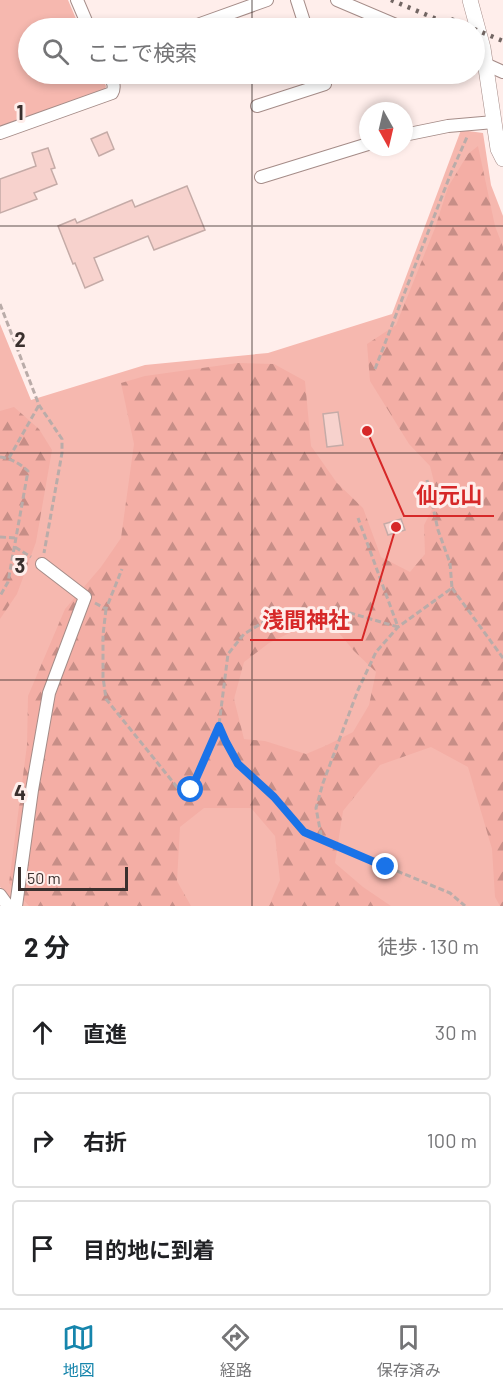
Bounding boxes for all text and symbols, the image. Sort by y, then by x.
search box [18,18,485,84]
icon: search [39,35,72,68]
text: ここで検索 [87,39,197,65]
text: 1 [16,100,24,124]
north arrow [359,102,413,156]
text: 2 [14,327,26,351]
callout: 仙元山 [404,476,494,516]
text: 仙元山 [416,481,482,507]
text: 3 [15,553,25,577]
callout: 浅間神社 [250,600,362,640]
text: 浅間神社 [262,606,350,632]
route start [177,776,203,802]
text: 4 [14,780,26,804]
route end [372,853,398,879]
scale bar [18,864,128,892]
text: 50 m [27,868,61,887]
text: 2 分 [24,931,70,962]
text: 徒歩 · 130 m [378,934,479,958]
icon: ahead [26,1016,59,1049]
text: 直進 [83,1020,127,1046]
text: 30 m [435,1020,477,1044]
icon: right [26,1124,59,1157]
text: 右折 [83,1128,127,1154]
text: 100 m [427,1128,477,1152]
icon: arrive [26,1232,59,1265]
text: 目的地に到着 [83,1236,215,1262]
tab: 地図 [62,1321,95,1381]
tab: 経路 [219,1321,252,1381]
tab: 保存済み [377,1321,441,1381]

